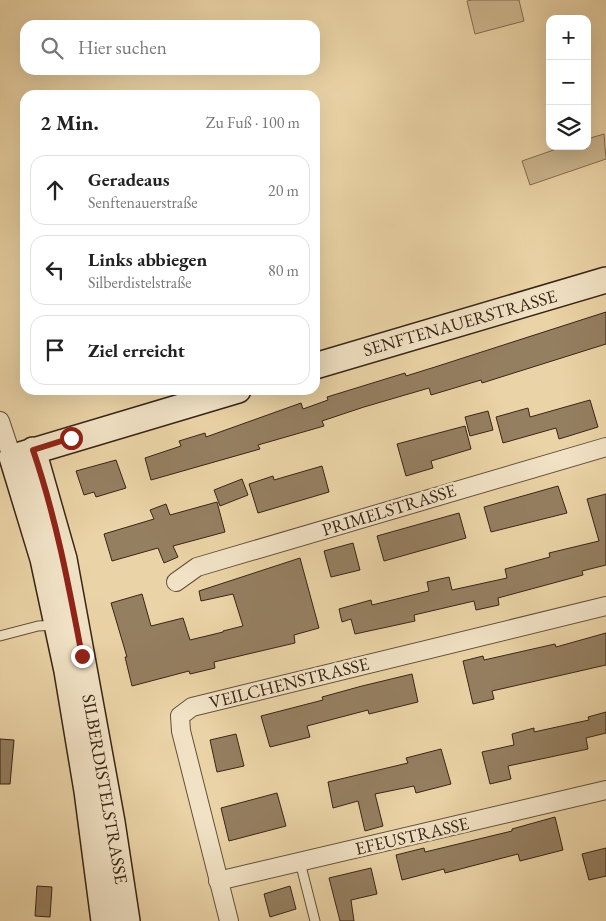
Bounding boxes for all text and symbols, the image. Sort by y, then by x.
map controls [546,15,591,150]
button: + [546,15,591,60]
search box [20,20,320,75]
icon: search [38,34,66,62]
text: Hier suchen [78,35,167,60]
button: − [546,60,591,105]
button: layers [546,105,591,150]
text: 2 Min. [40,109,99,136]
text: Zu Fuß · 100 m [206,112,300,133]
text: Geradeaus [88,167,170,192]
icon: ahead [41,176,69,204]
text: 20 m [268,180,299,201]
text: Senftenauerstraße [88,192,198,213]
text: Links abbiegen [88,247,207,272]
icon: left [41,256,69,284]
text: 80 m [268,260,299,281]
text: Silberdistelstraße [88,272,192,293]
street label: SENFTENAUERSTRASSE [360,284,559,361]
icon: arrive [41,336,69,364]
text: Ziel erreicht [88,338,185,363]
route start [60,427,83,450]
street label: PRIMELSTRASSE [319,478,459,541]
route end [71,645,94,668]
street label: VEILCHENSTRASSE [207,652,371,714]
street label: SILBERDISTELSTRASSE [77,692,134,886]
street label: EFEUSTRASSE [353,811,471,860]

